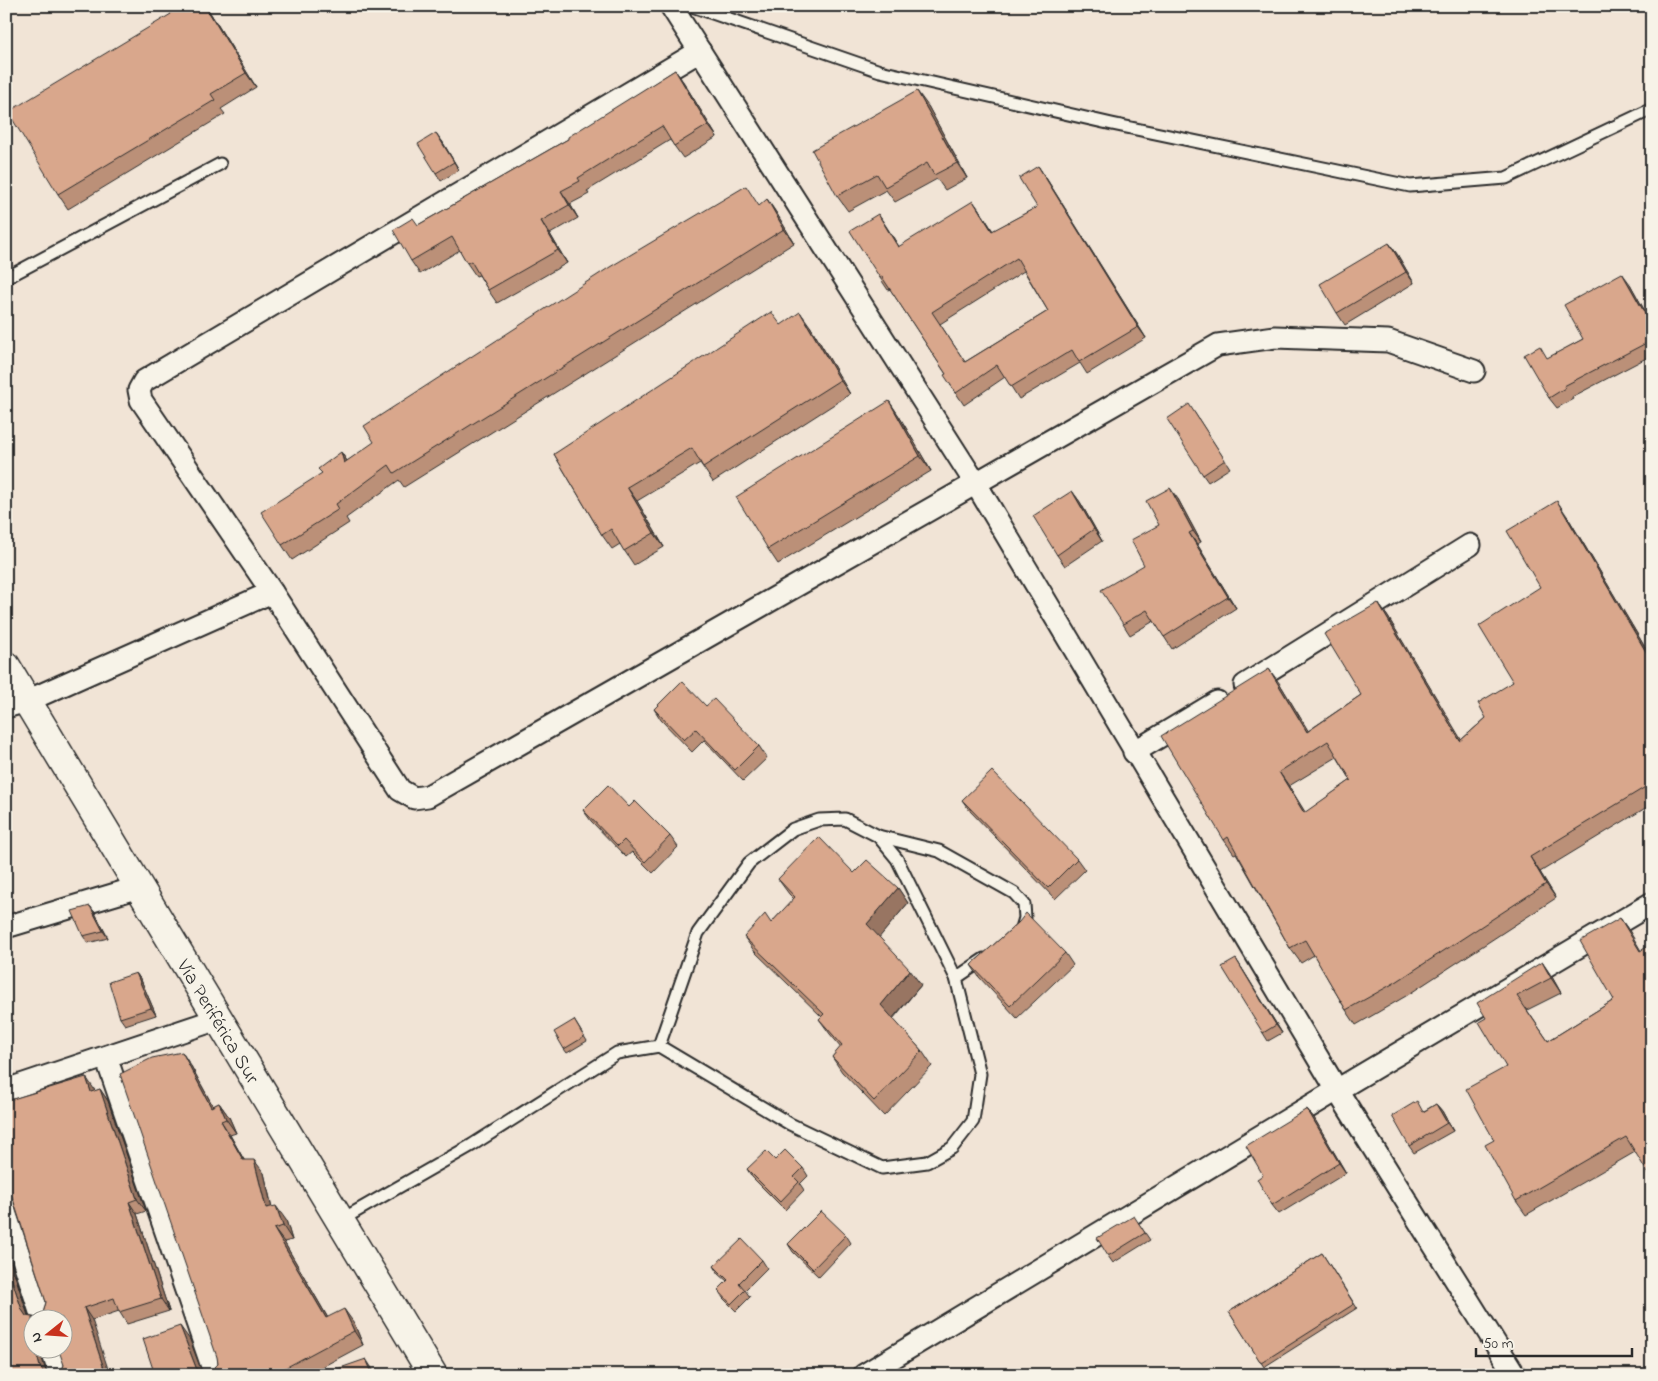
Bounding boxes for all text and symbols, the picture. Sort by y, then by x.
street label: Vía Periférica Sur [168,954,266,1091]
north arrow [22,1308,72,1358]
scale bar [1476,1326,1632,1358]
text: N [26,1330,48,1345]
text: 50 m [1483,1333,1514,1355]

